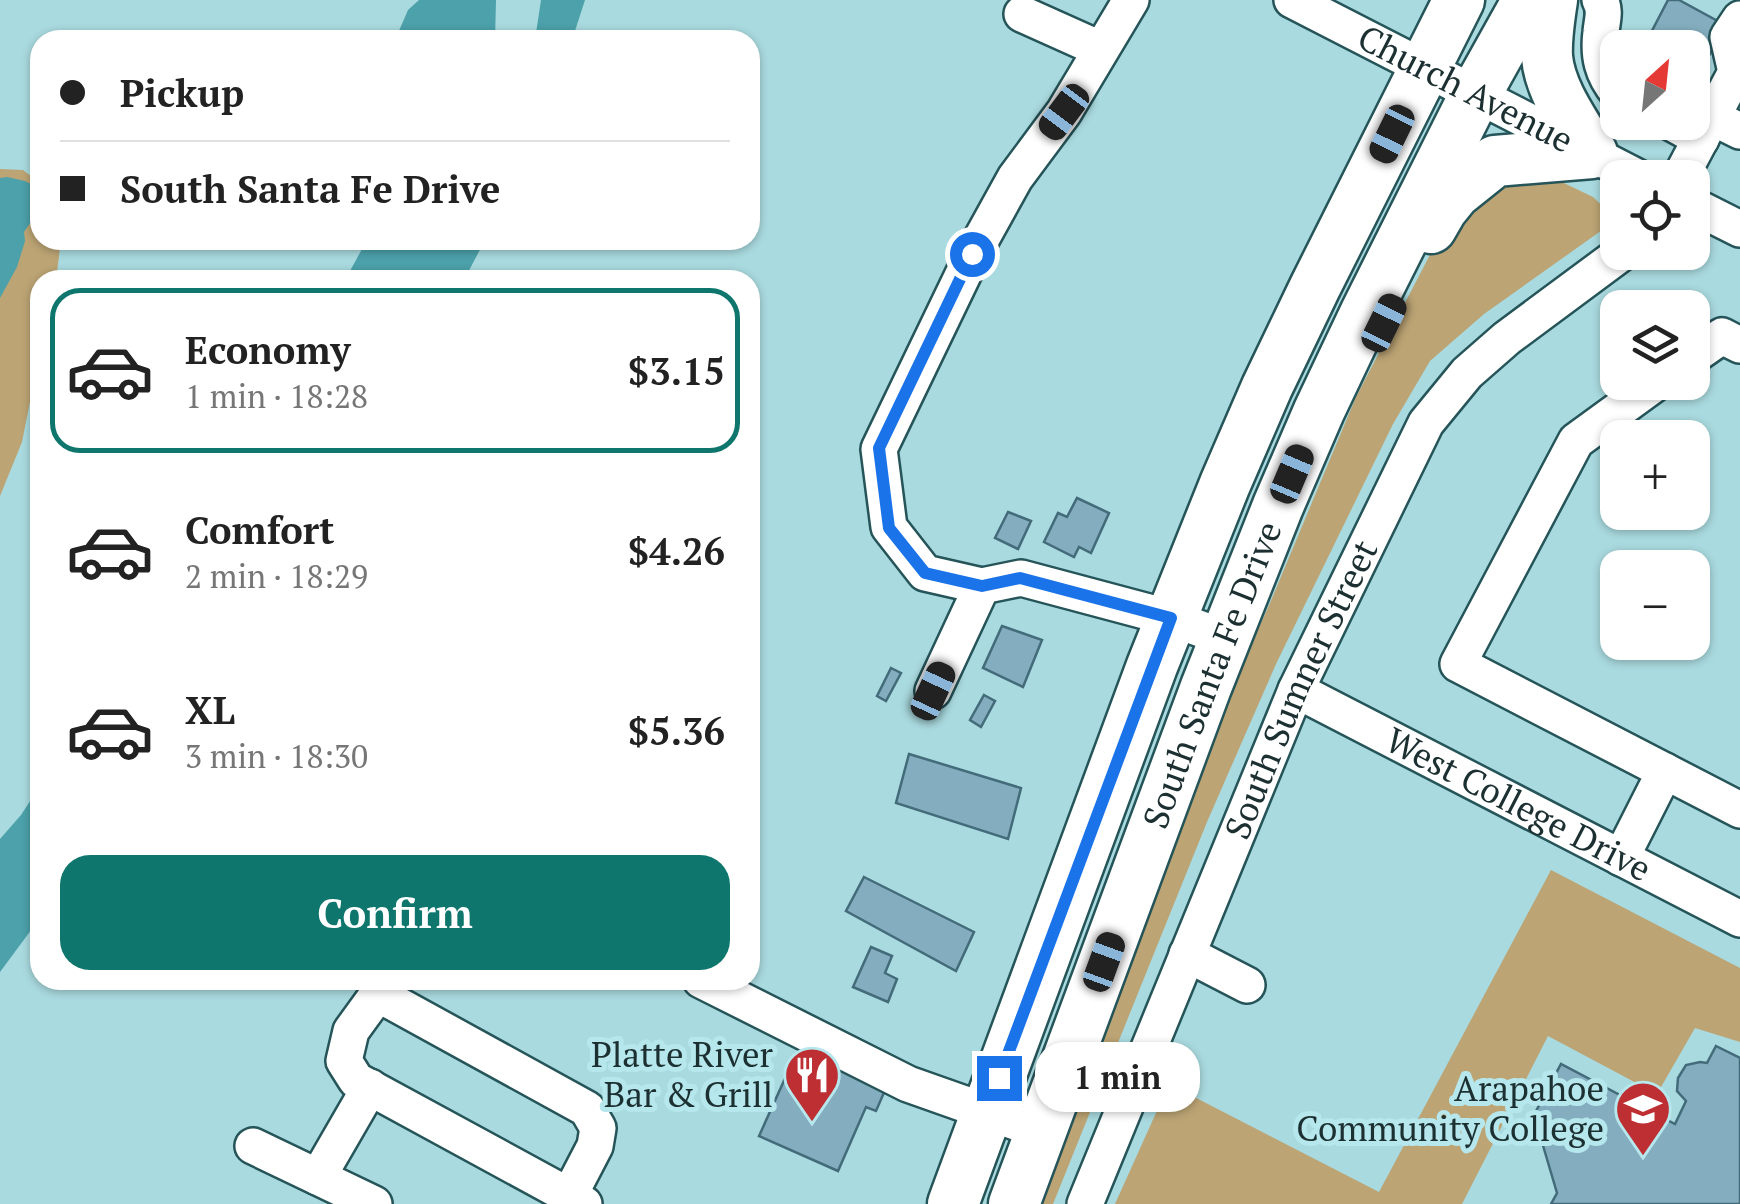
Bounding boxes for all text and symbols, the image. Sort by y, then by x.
street label: Church Avenue [1350,14,1581,162]
north arrow [1600,30,1710,140]
map controls [1600,30,1710,660]
text: Pickup [120,68,244,118]
car [1034,79,1094,145]
car [1365,100,1419,168]
button: locate [1600,160,1710,270]
text: South Santa Fe Drive [120,164,500,214]
route start [950,232,995,277]
car [1357,289,1411,357]
button: layers [1600,290,1710,400]
text: Economy [185,325,351,375]
icon: car [65,326,155,416]
text: $3.15 [628,346,725,396]
text: 1 min · 18:28 [185,375,368,417]
button: + [1600,420,1710,530]
car [1266,441,1318,507]
text: Comfort [185,505,334,555]
icon: car [65,506,155,596]
street label: South Santa Fe Drive [1132,514,1292,835]
text: $4.26 [628,526,725,576]
street label: South Sumner Street [1213,532,1388,846]
button: − [1600,550,1710,660]
text: 2 min · 18:29 [185,555,368,597]
car [907,657,959,725]
text: XL [185,685,235,735]
icon: car [65,686,155,776]
text: $5.36 [628,706,725,756]
street label: West College Drive [1378,716,1659,891]
text: 3 min · 18:30 [185,735,368,777]
button: Confirm [60,855,730,970]
car [1080,929,1128,995]
place label: Platte River Bar & Grill [591,1031,774,1117]
callout: 1 min [1034,1043,1199,1113]
restaurant icon: Platte River Bar & Grill [782,1045,842,1124]
route end [977,1056,1022,1101]
text: 1 min [1074,1056,1161,1098]
place label: Arapahoe Community College [1296,1065,1604,1151]
school or university icon: Arapahoe Community College [1613,1079,1673,1158]

